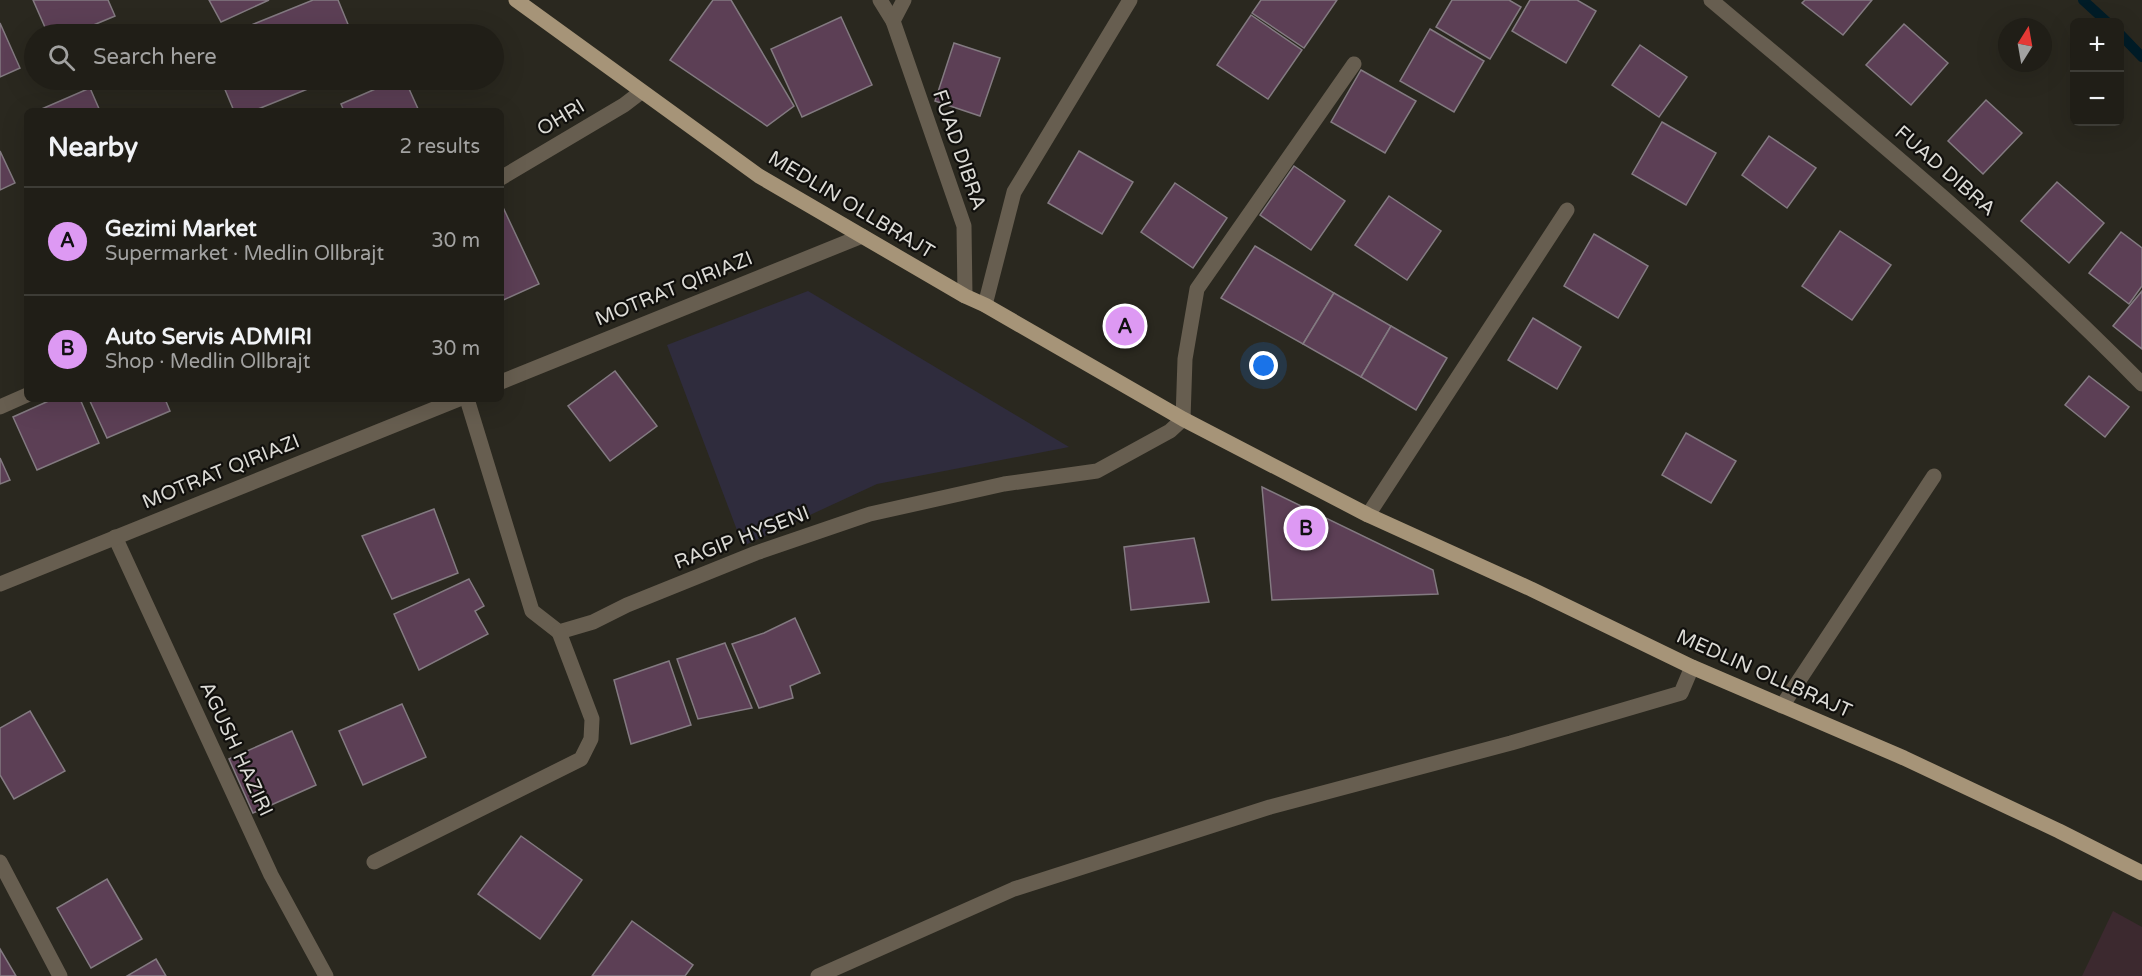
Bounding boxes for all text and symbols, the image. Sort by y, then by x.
north arrow [1998,18,2052,72]
map controls [2070,18,2124,126]
button: + [2070,18,2124,72]
search box [24,24,504,90]
icon: search [45,41,78,74]
text: Search here [93,44,217,70]
button: − [2070,72,2124,126]
street label: FUAD DIBRA [927,87,991,213]
street label: OHRI [533,95,589,141]
street label: FUAD DIBRA [1890,121,2000,221]
text: Nearby [48,132,138,163]
text: 2 results [400,135,480,159]
street label: MEDLIN OLLBRAJT [764,146,938,264]
text: Gezimi Market [105,216,257,242]
text: A [60,229,75,253]
text: 30 m [431,229,480,253]
text: Supermarket · Medlin Ollbrajt [105,242,384,266]
street label: MOTRAT QIRIAZI [592,246,756,332]
pin: A [1106,304,1144,348]
text: Auto Servis ADMIRI [105,324,312,350]
text: B [61,337,74,361]
text: 30 m [431,337,480,361]
text: Shop · Medlin Ollbrajt [105,350,310,374]
your location [1249,351,1278,380]
street label: MOTRAT QIRIAZI [139,429,303,515]
street label: RAGIP HYSENI [671,501,813,575]
pin: B [1286,506,1326,550]
street label: MEDLIN OLLBRAJT [1673,625,1855,723]
street label: AGUSH HAZIRI [194,678,278,820]

